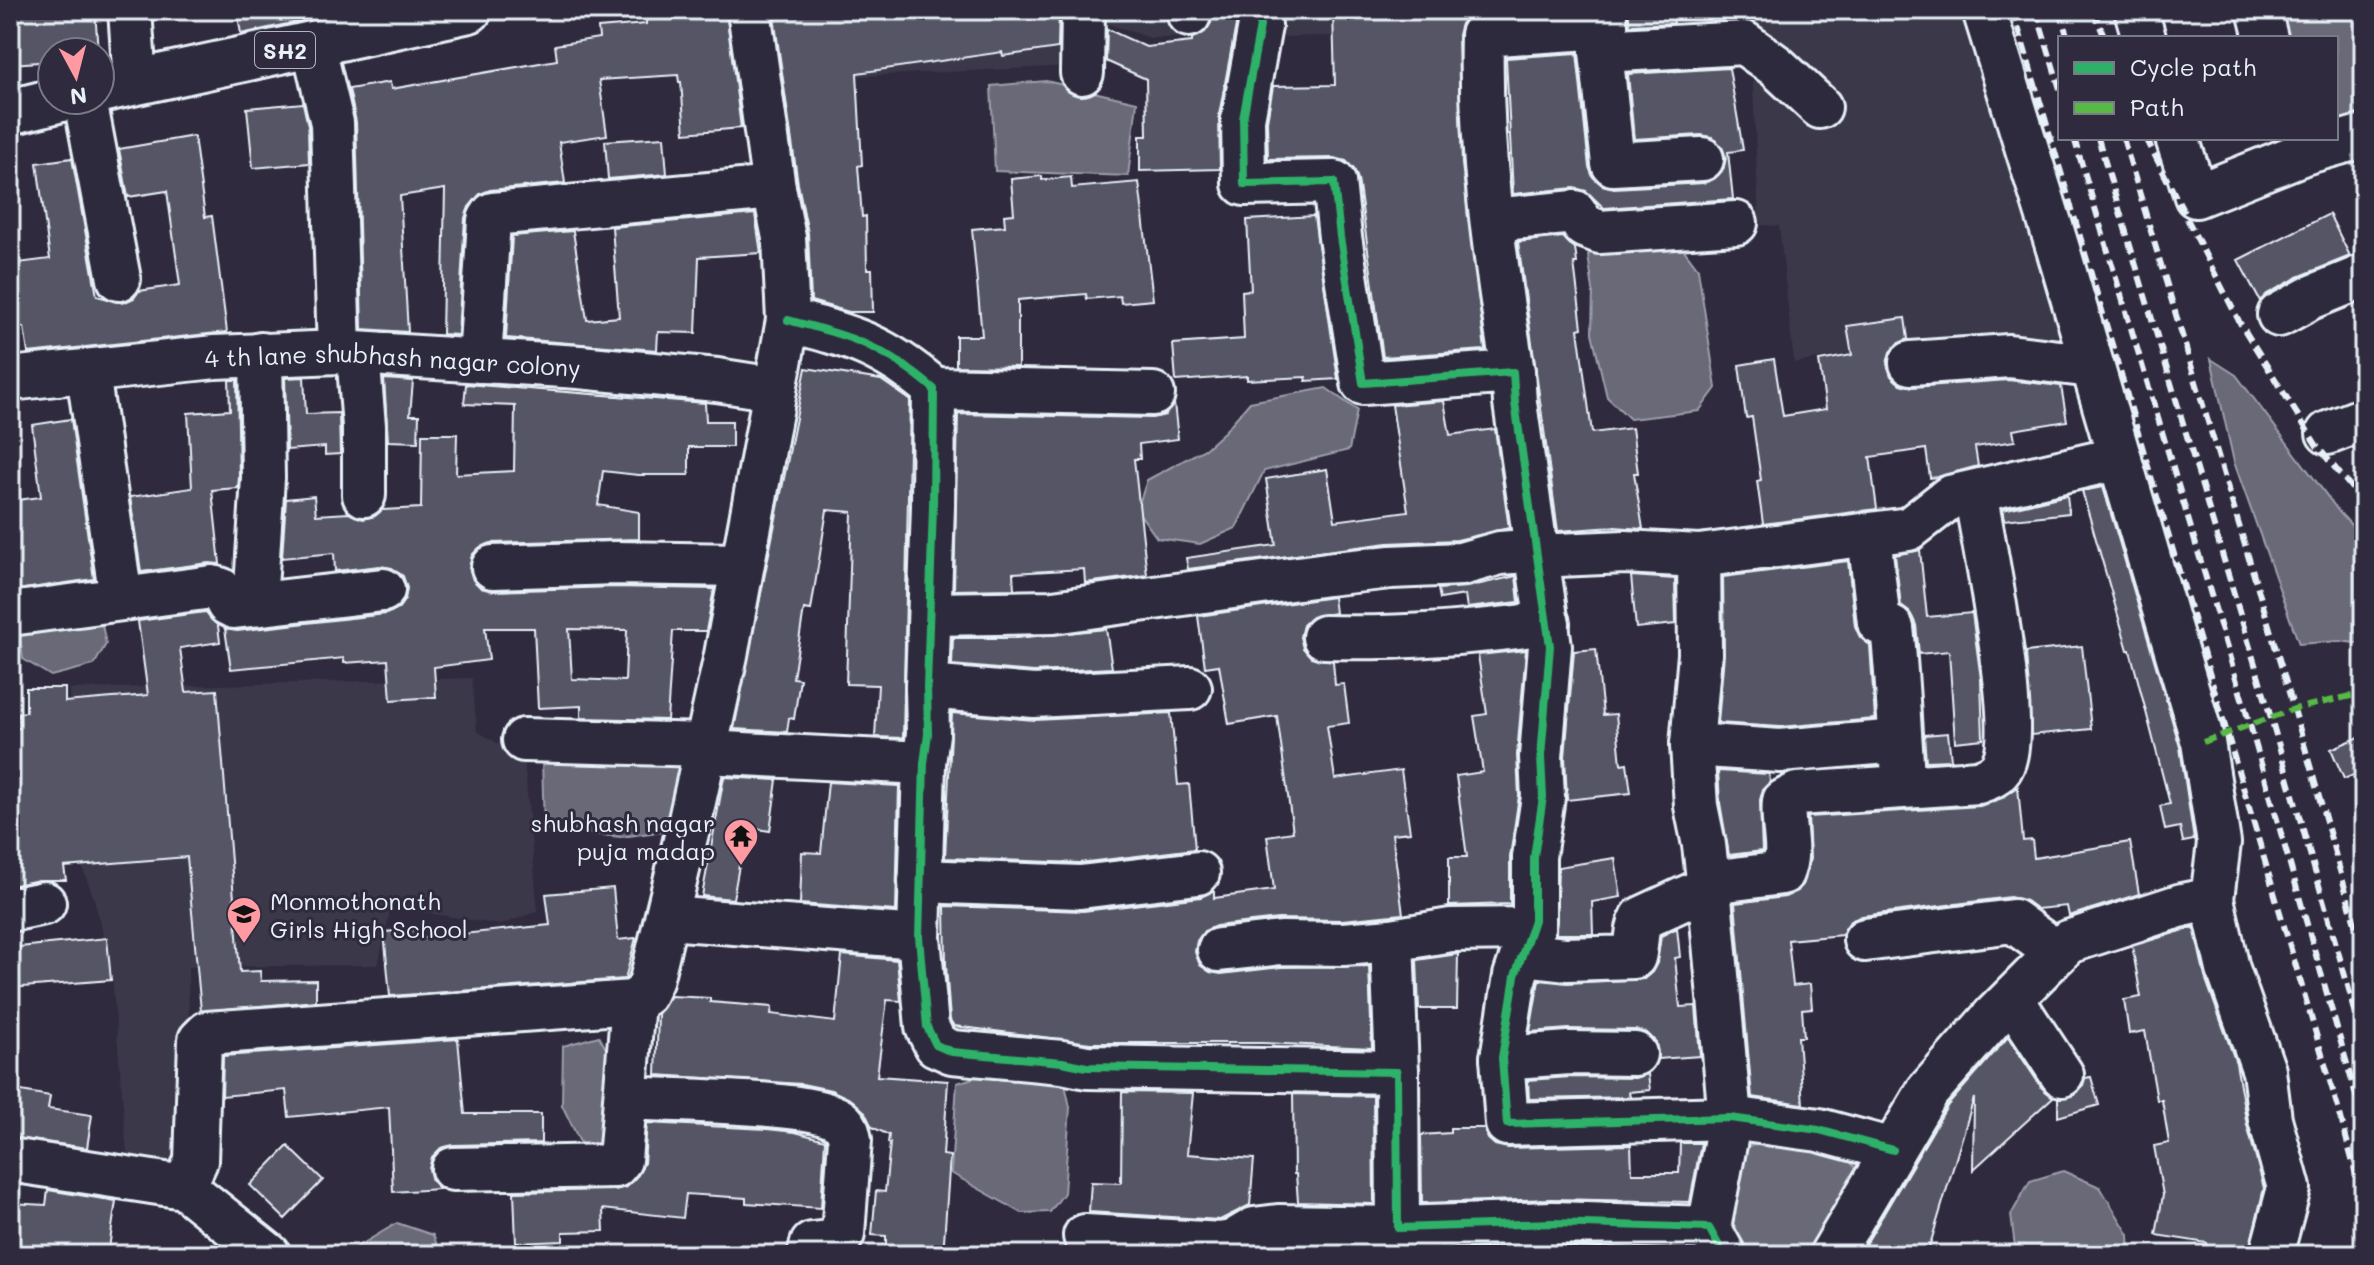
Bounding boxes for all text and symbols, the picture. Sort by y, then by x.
road number: SH2 [255,32,315,68]
north arrow [36,36,116,116]
legend [2058,36,2338,140]
text: Cycle path [2130,51,2256,82]
text: N [68,81,89,112]
text: Path [2130,91,2184,122]
street label: 4 th lane shubhash nagar colony [203,336,582,383]
place label: shubhash nagar puja madap [531,807,715,866]
temple icon: shubhash nagar puja madap [722,817,760,867]
place label: Monmothonath Girls High School [270,885,468,944]
school or university icon: Monmothonath Girls High School [225,895,263,945]

